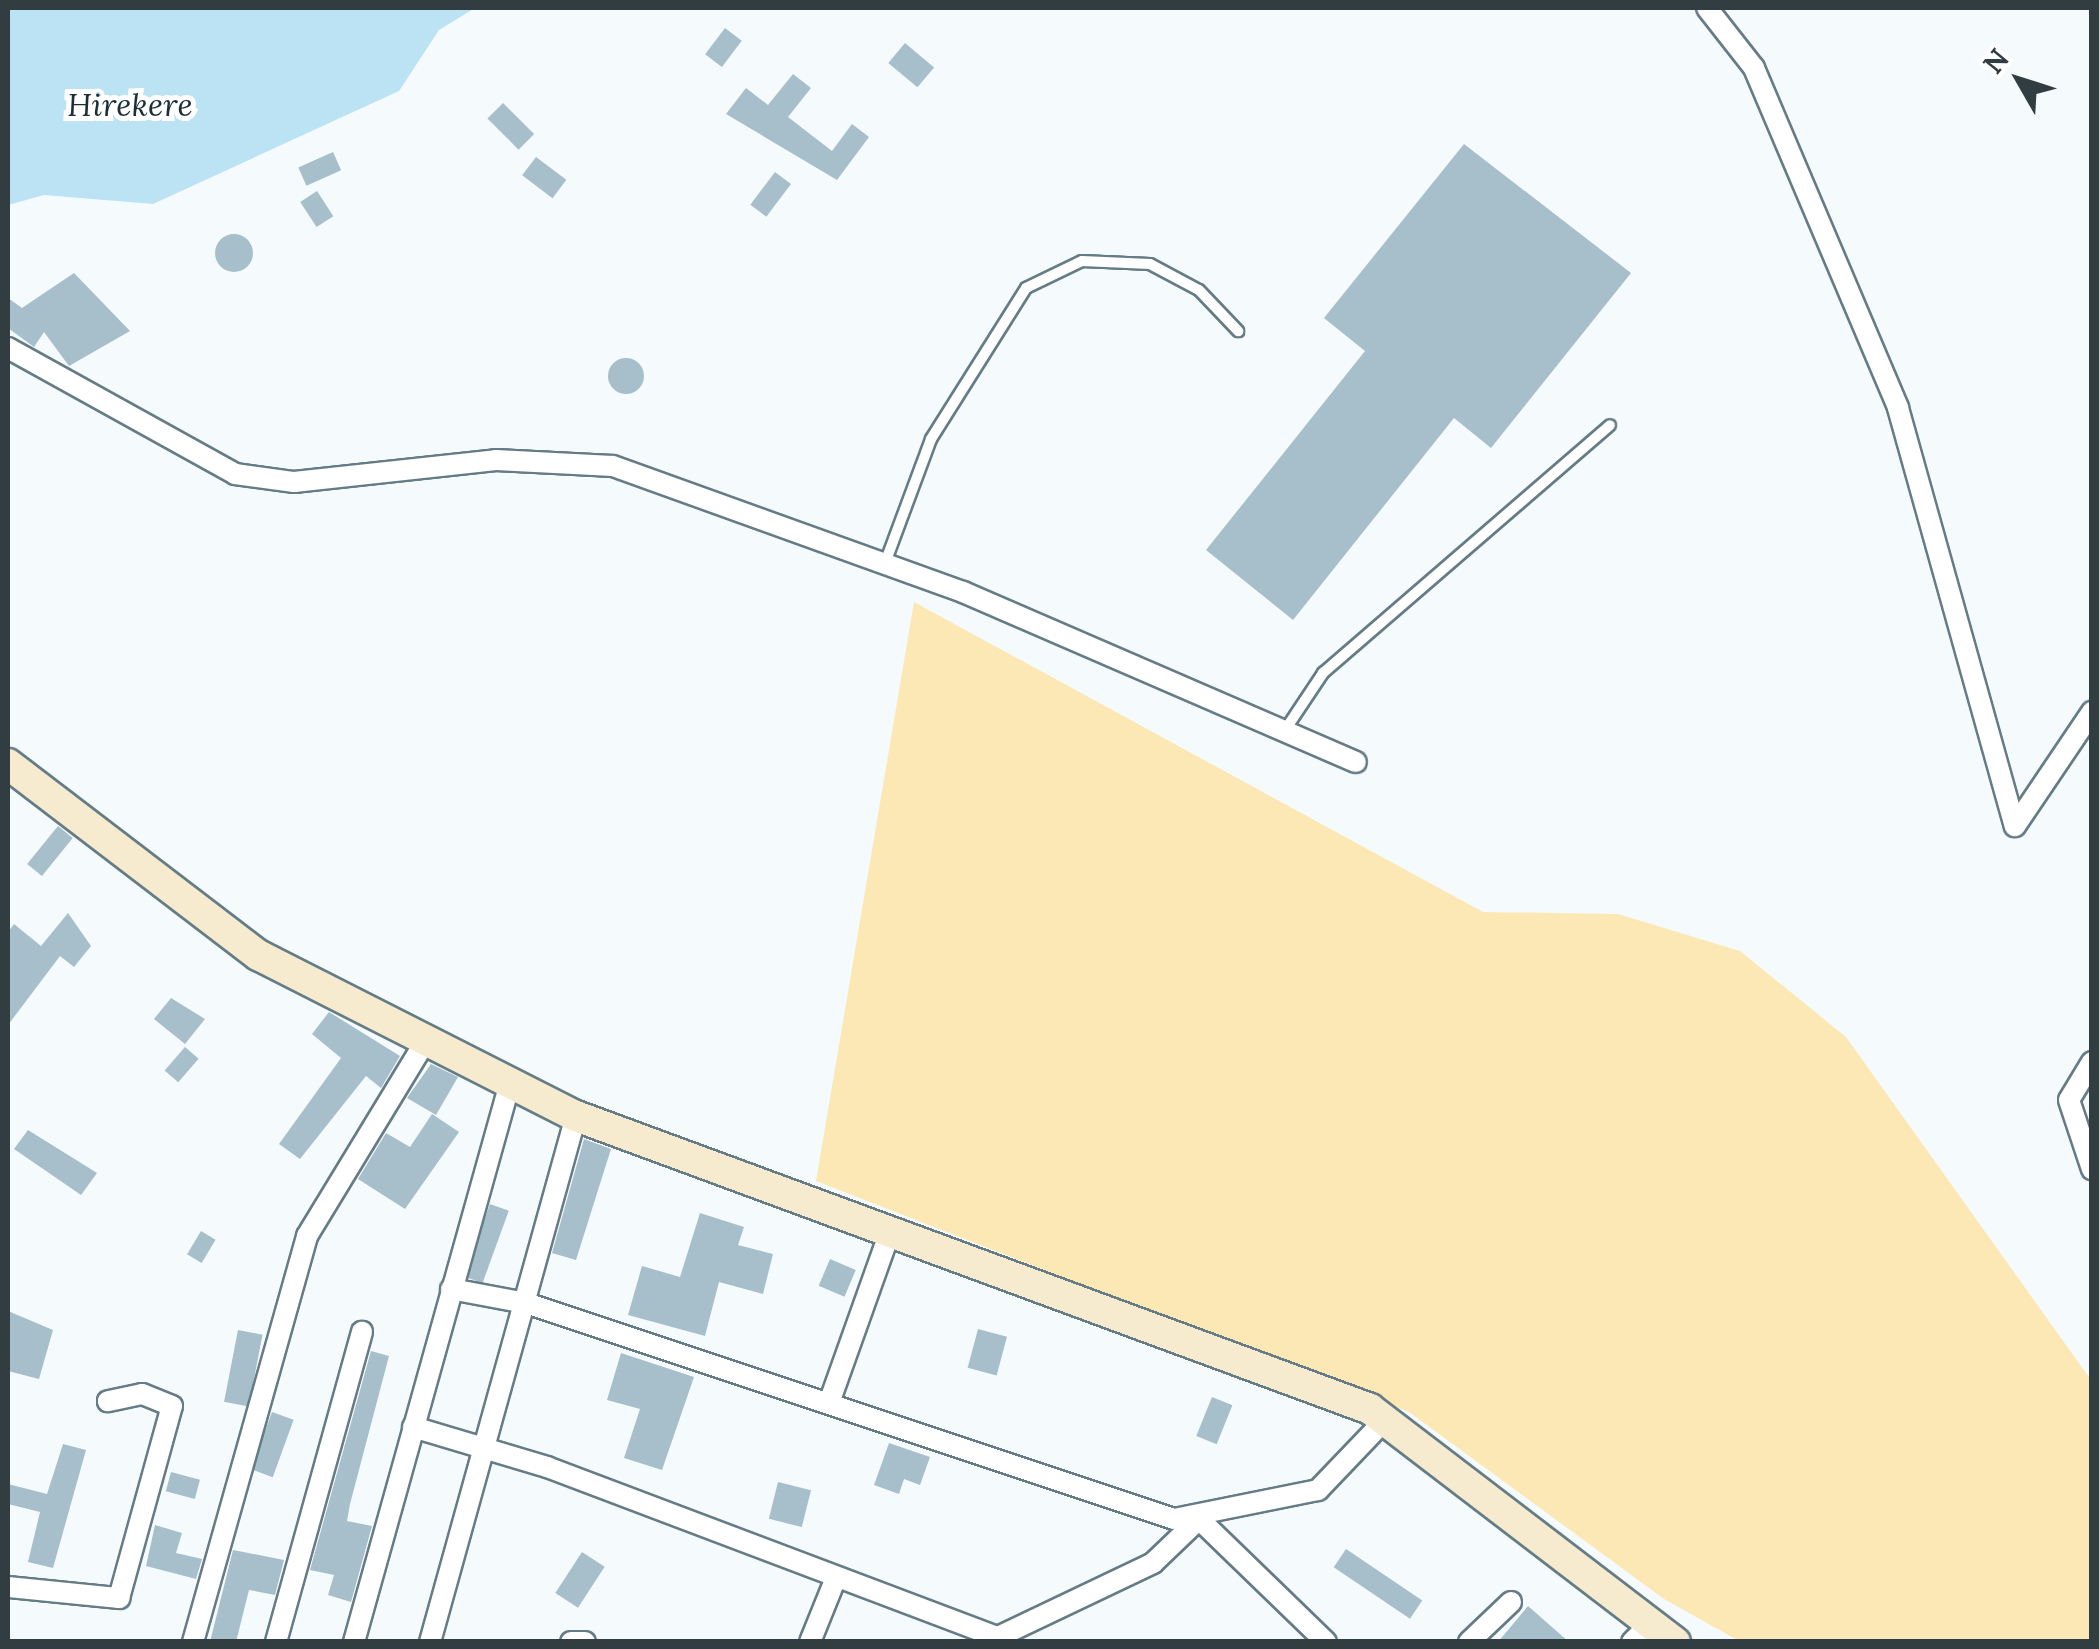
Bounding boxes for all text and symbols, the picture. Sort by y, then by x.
north arrow [1969,30,2069,130]
text: N [1975,41,2016,81]
water label: Hirekere [67,86,193,124]

